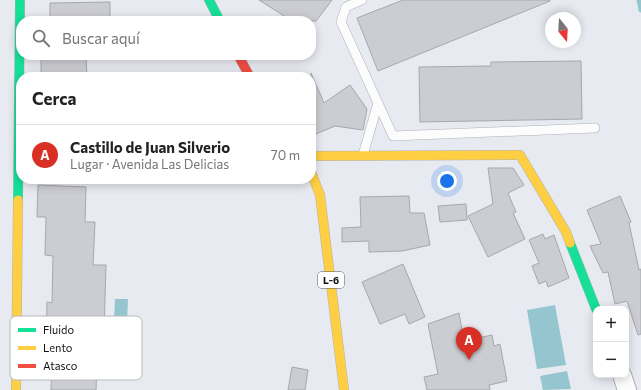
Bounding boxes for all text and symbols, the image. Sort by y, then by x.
north arrow [545,12,581,48]
search box [16,16,316,60]
icon: search [30,27,52,49]
text: Buscar aquí [62,29,140,47]
text: Cerca [32,88,77,109]
text: Castillo de Juan Silverio [70,138,230,156]
text: A [40,147,50,163]
text: 70 m [271,147,300,163]
text: Lugar · Avenida Las Delicias [70,156,229,172]
your location [437,171,457,191]
road number: L-6 [318,272,344,288]
map controls [593,306,629,378]
button: + [593,306,629,342]
legend [10,316,142,380]
text: Fluido [43,323,74,336]
pin: A [456,327,482,360]
text: Lento [43,341,73,354]
button: − [593,342,629,378]
text: Atasco [43,359,78,372]

